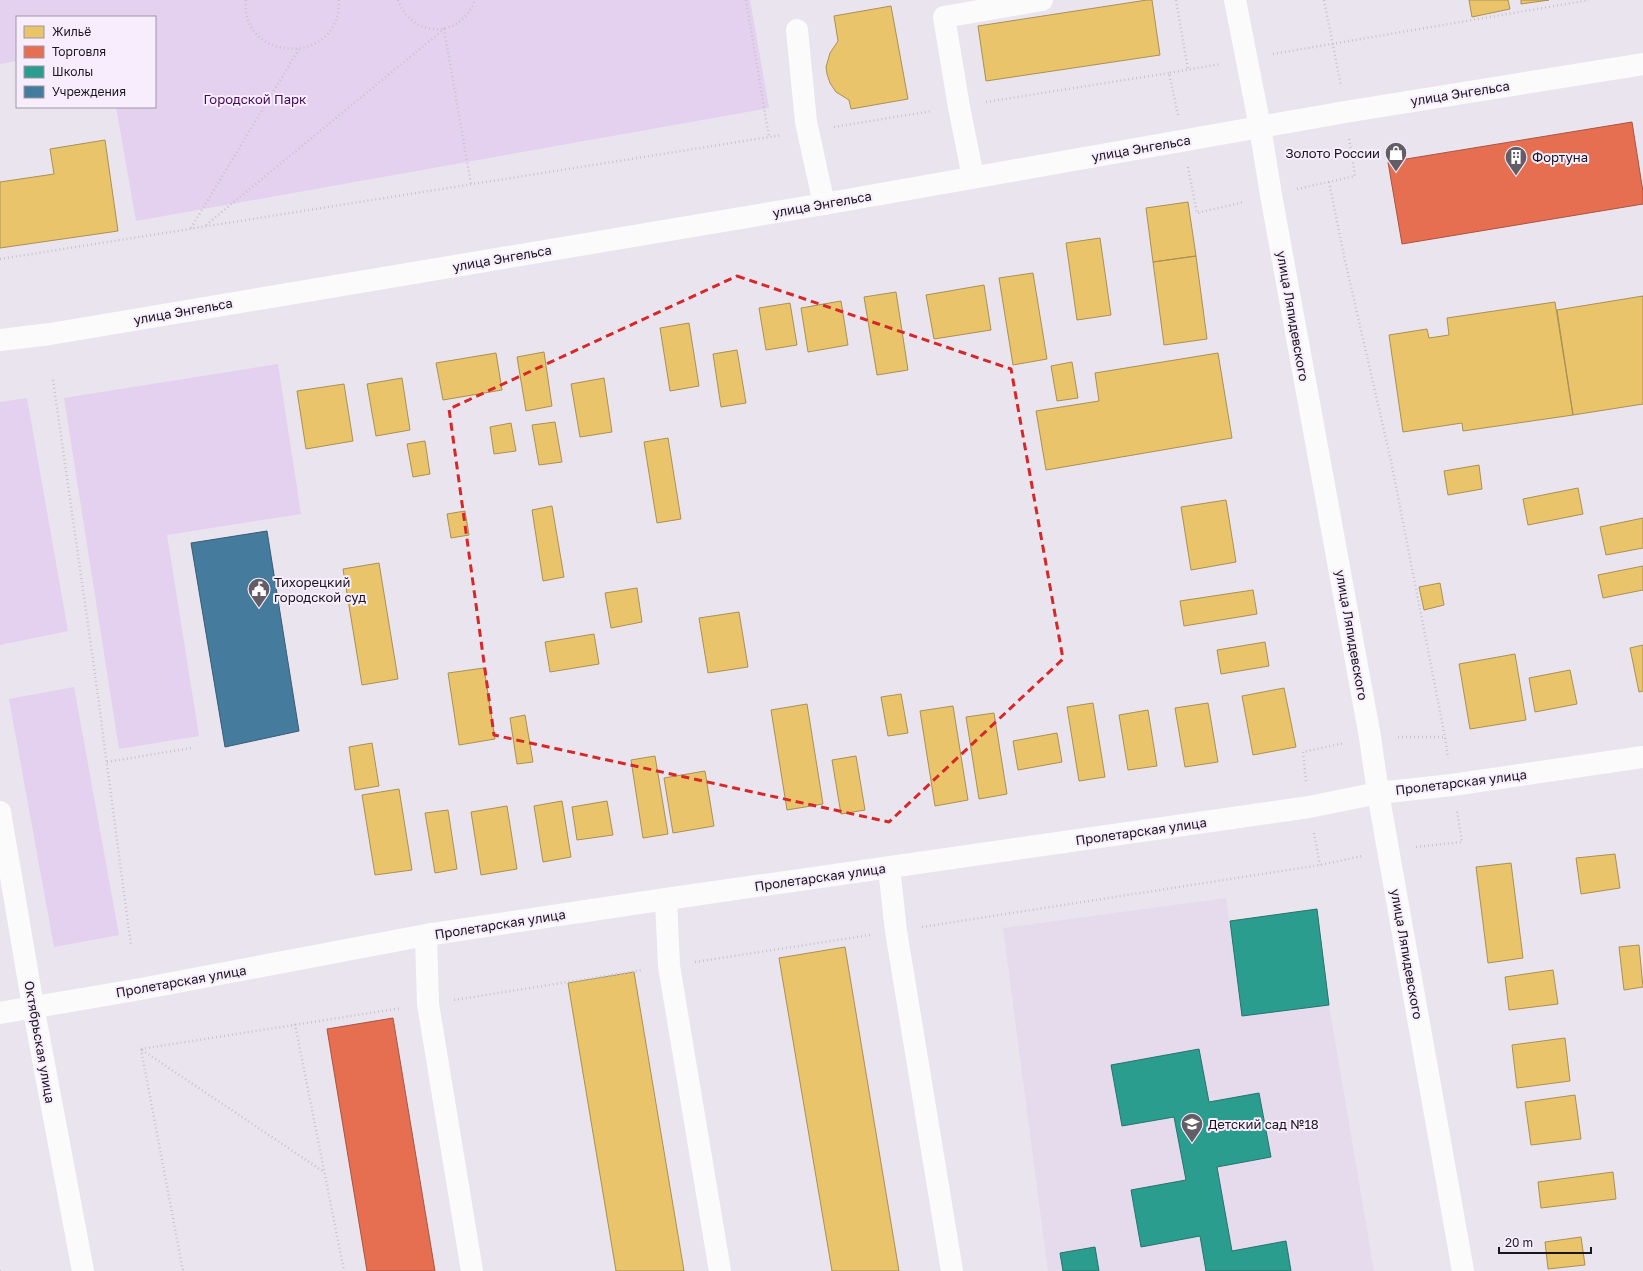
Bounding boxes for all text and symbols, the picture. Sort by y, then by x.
legend [16,16,156,108]
text: Жильё [52,24,91,39]
text: Торговля [52,44,106,59]
text: Школы [52,64,93,79]
street label: улица Энгельса [1409,77,1511,109]
text: Учреждения [52,84,126,99]
park label: Городской Парк [203,91,307,107]
street label: улица Энгельса [1090,131,1192,165]
shop icon: Золото России [1383,140,1409,173]
building icon: Фортуна [1503,144,1529,177]
place label: Золото России [1285,145,1380,161]
place label: Фортуна [1532,149,1588,165]
street label: улица Энгельса [771,187,873,221]
street label: улица Энгельса [451,241,553,275]
street label: улица Ляпидевского [1274,249,1312,383]
street label: улица Энгельса [132,294,234,328]
street label: улица Ляпидевского [1333,568,1371,702]
place label: Тихорецкий городской суд [274,574,366,605]
public building icon: Тихорецкий городской суд [246,576,272,609]
street label: Пролетарская улица [1394,766,1528,798]
street label: Пролетарская улица [1074,814,1208,848]
street label: Пролетарская улица [753,860,887,894]
street label: улица Ляпидевского [1388,887,1426,1021]
street label: Пролетарская улица [433,906,567,942]
street label: Пролетарская улица [114,962,248,1000]
street label: Октябрьская улица [21,980,59,1104]
school or university icon: Детский сад №18 [1179,1111,1205,1144]
place label: Детский сад №18 [1208,1116,1319,1132]
scale bar [1499,1229,1591,1255]
text: 20 m [1505,1235,1533,1250]

